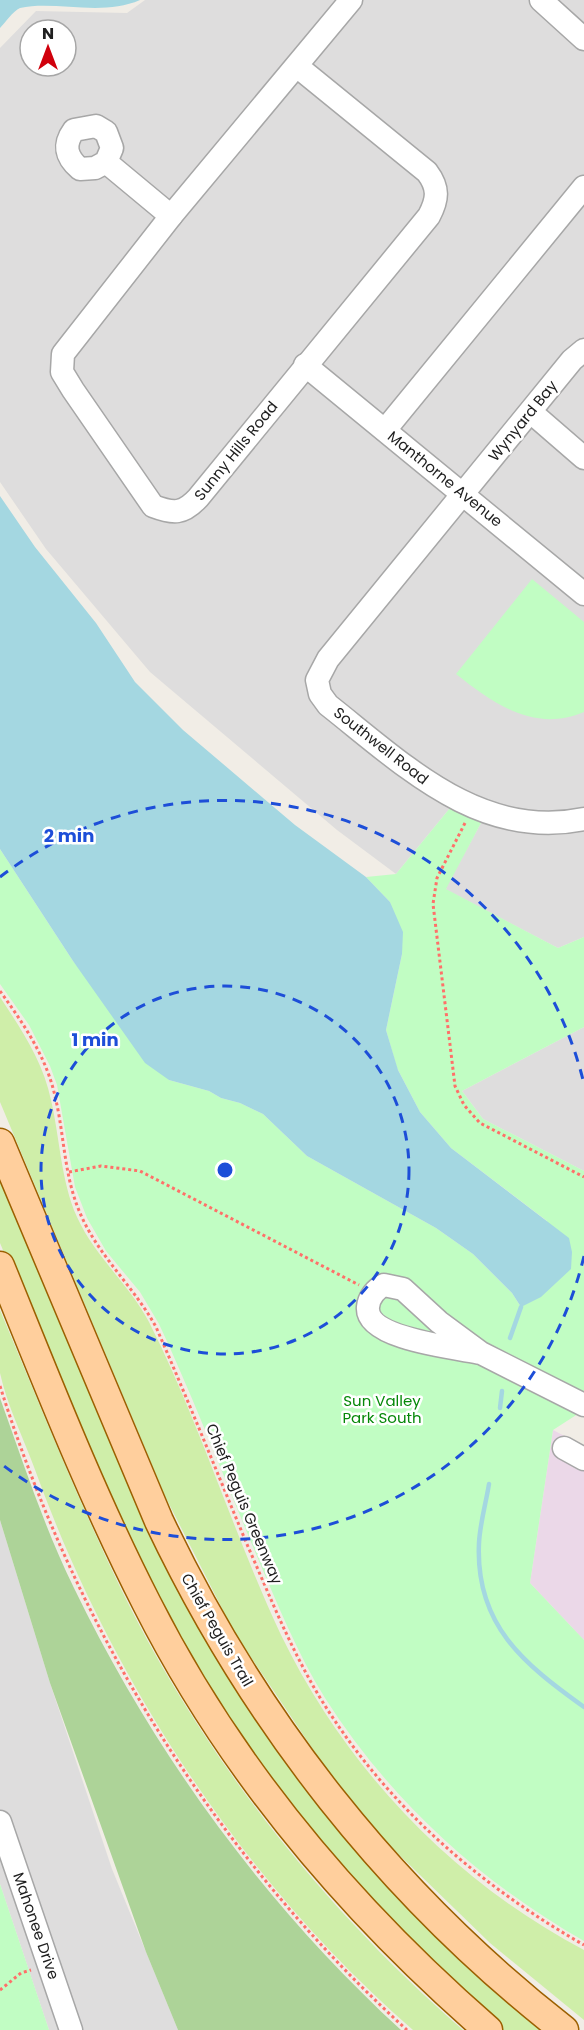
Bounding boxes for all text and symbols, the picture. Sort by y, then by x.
north arrow [18,18,78,78]
text: N [42,22,54,45]
street label: Wynyard Bay [483,375,562,466]
street label: Sunny Hills Road [189,397,282,505]
street label: Manthorne Avenue [383,426,507,532]
street label: Southwell Road [330,702,433,789]
text: 2 min [44,823,94,848]
text: 1 min [71,1027,119,1052]
centre of rings [215,1160,235,1180]
park label: Sun Valley Park South [342,1390,422,1428]
street label: Chief Peguis Greenway [201,1420,288,1588]
street label: Chief Peguis Trail [176,1569,258,1690]
street label: Mahonee Drive [8,1869,65,1982]

